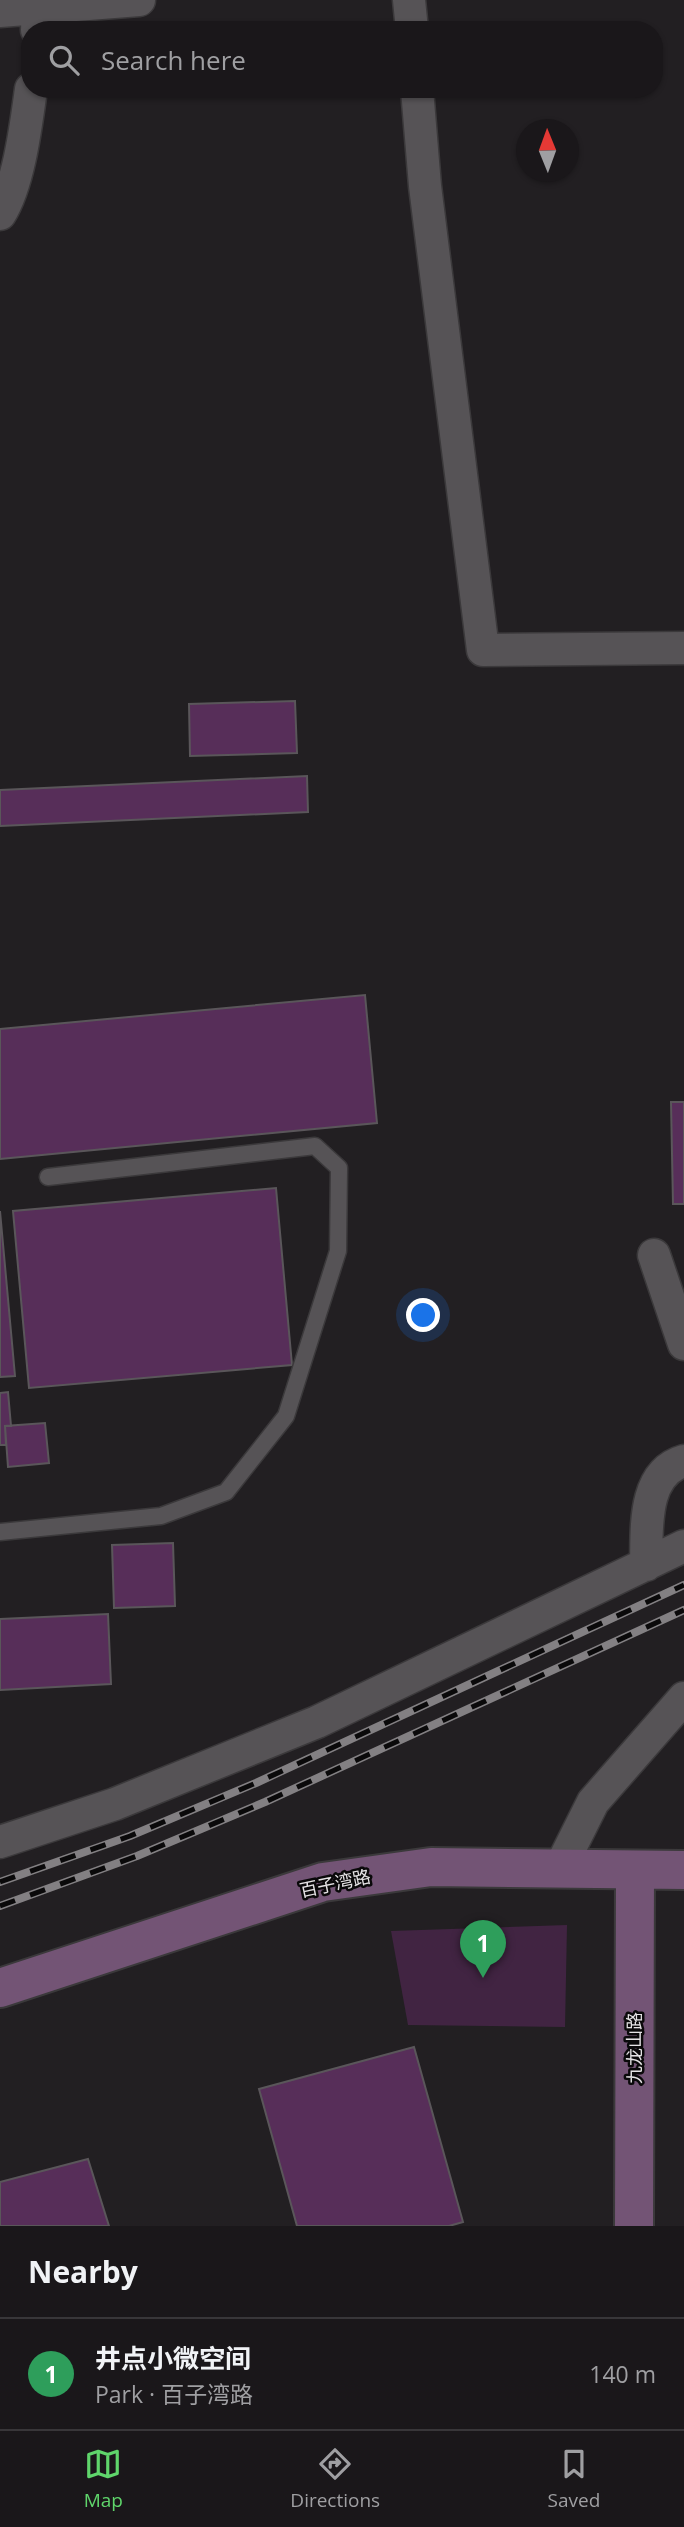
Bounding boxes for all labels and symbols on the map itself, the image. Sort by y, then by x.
north arrow [516,119,579,182]
your location [406,1298,440,1332]
street label: 百子湾路 [297,1864,373,1902]
pin: 1 [460,1920,506,1978]
street label: 九龙山路 [622,2012,646,2084]

